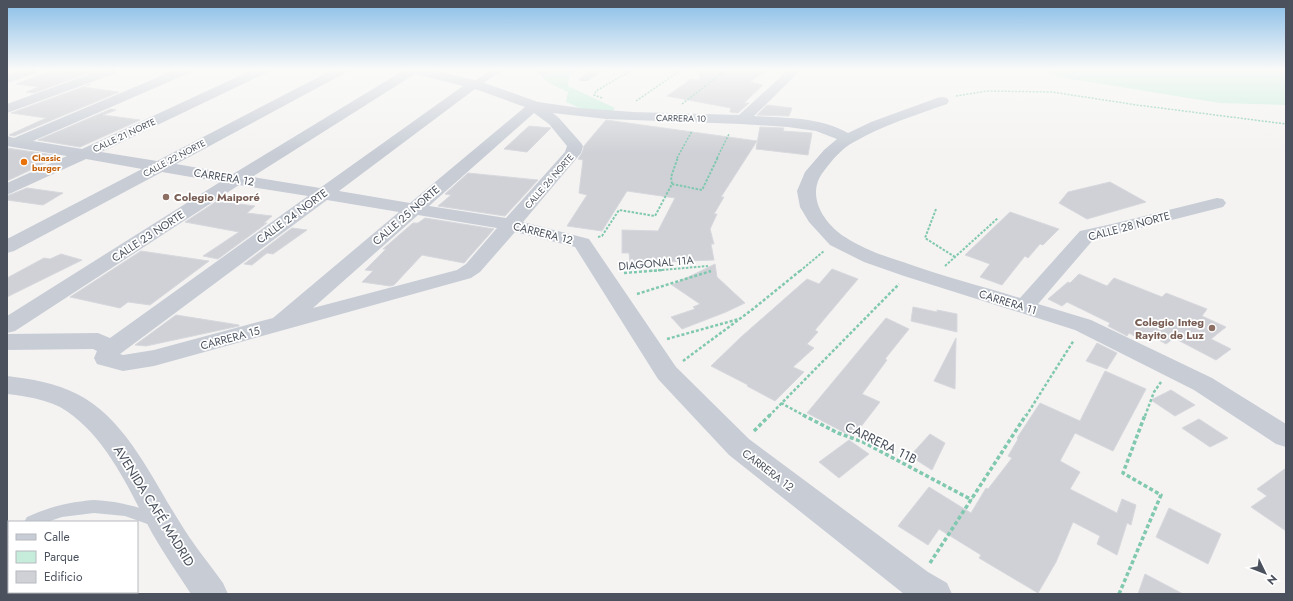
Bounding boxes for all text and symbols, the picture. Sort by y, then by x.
street label: CARRERA 10 [656,111,707,125]
street label: CALLE 21 NORTE [91,115,158,155]
street label: CALLE 22 NORTE [141,136,208,180]
place label: Classic burger [32,151,61,174]
street label: CALLE 26 NORTE [521,151,577,211]
marker: Classic burger [19,157,29,167]
street label: CARRERA 12 [193,164,255,190]
street label: CALLE 25 NORTE [369,181,443,249]
street label: CALLE 24 NORTE [253,185,331,247]
place label: Colegio Maiporé [174,189,260,205]
marker: Colegio Maiporé [161,192,171,202]
street label: CALLE 23 NORTE [108,206,188,266]
street label: CALLE 28 NORTE [1086,207,1172,245]
street label: CARRERA 12 [512,218,574,248]
street label: DIAGONAL 11A [618,252,695,274]
street label: CARRERA 11 [977,286,1039,318]
place label: Colegio Integ Rayito de Luz [1135,314,1204,343]
street label: CARRERA 15 [199,322,261,354]
marker: Colegio Integ Rayito de Luz [1207,323,1217,333]
street label: CARRERA 11B [842,417,920,469]
street label: AVENIDA CAFÉ MADRID [109,442,199,570]
street label: CARRERA 12 [739,445,797,495]
legend [8,521,138,593]
text: Calle [44,528,70,546]
text: Parque [44,548,79,566]
north arrow [1245,553,1285,593]
text: Edificio [44,568,83,586]
text: N [1263,571,1281,588]

